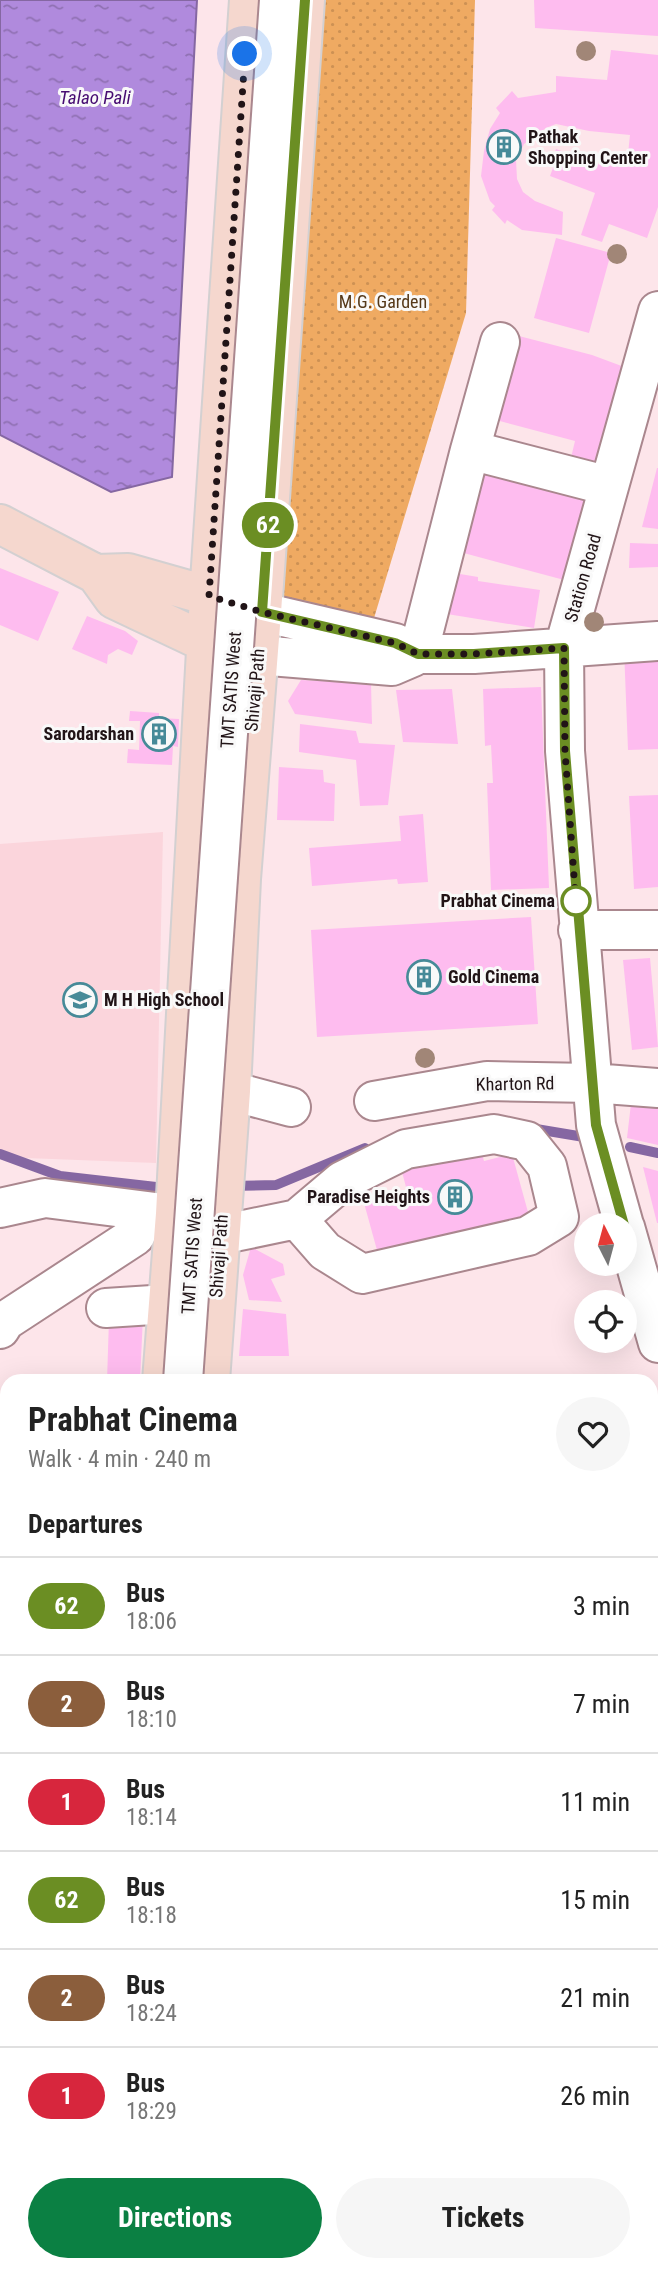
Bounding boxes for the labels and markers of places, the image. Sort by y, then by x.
place label: Pathak Shopping Center [528,126,648,168]
building icon: Pathak Shopping Center [485,128,523,166]
building icon: Sarodarshan [140,715,178,753]
place label: Sarodarshan [43,723,134,744]
marker: Prabhat Cinema [561,886,591,916]
place label: Prabhat Cinema [441,890,555,911]
building icon: Gold Cinema [405,958,443,996]
place label: Gold Cinema [448,966,539,987]
school or university icon: M H High School [61,981,99,1019]
place label: M H High School [104,989,224,1010]
building icon: Paradise Heights [436,1178,474,1216]
place label: Paradise Heights [307,1186,430,1207]

